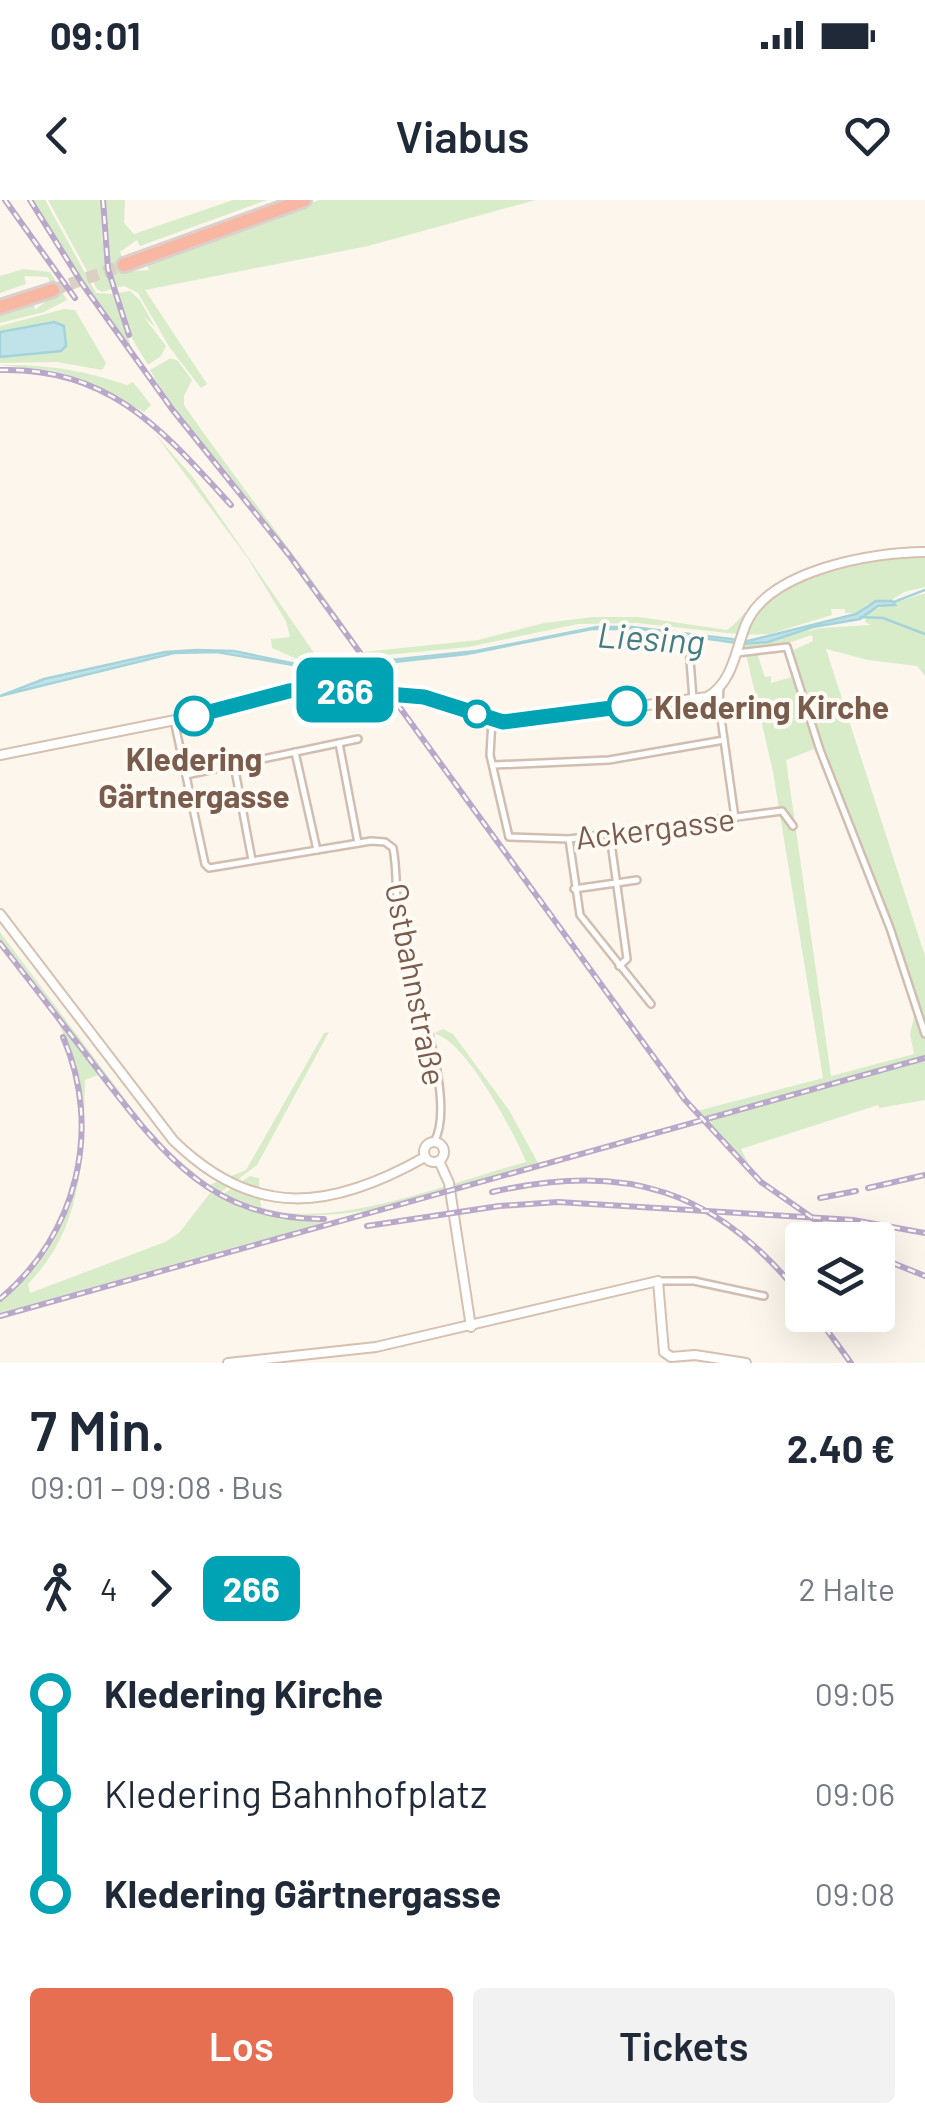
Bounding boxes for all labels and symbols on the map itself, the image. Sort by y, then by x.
water label: Liesing [596,612,706,662]
line badge: 266 [288,658,402,722]
marker: Kledering Kirche [608,687,646,725]
place label: Kledering Kirche [654,687,889,725]
marker: Kledering Gärtnergasse [175,697,213,735]
unlabelled marker [464,701,490,727]
place label: Kledering Gärtnergasse [98,739,290,814]
street label: Ackergasse [573,798,737,856]
street label: Ostbahnstraße [379,880,455,1088]

